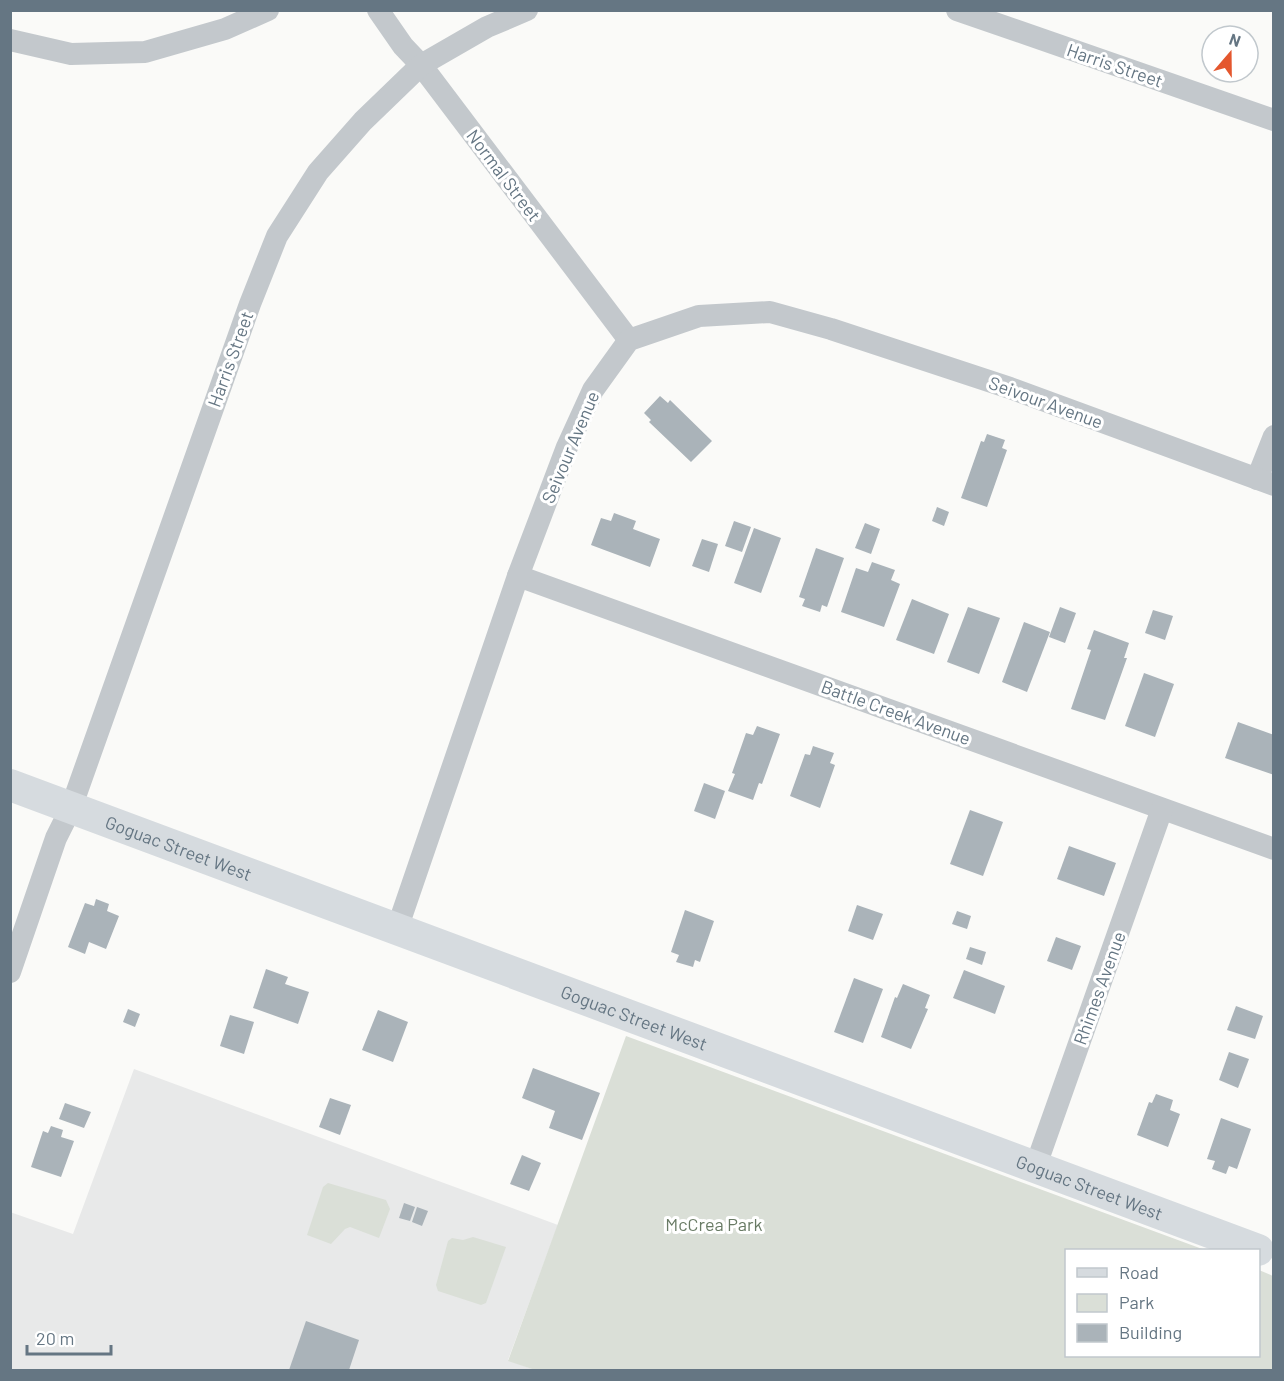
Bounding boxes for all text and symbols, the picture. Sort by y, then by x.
north arrow [1200,24,1260,84]
text: N [1227,29,1244,50]
street label: Harris Street [1064,38,1166,92]
street label: Normal Street [462,125,546,225]
street label: Harris Street [203,308,257,410]
street label: Seivour Avenue [986,371,1106,433]
street label: Seivour Avenue [536,388,604,506]
street label: Battle Creek Avenue [818,675,974,749]
street label: Goguac Street West [102,811,255,885]
street label: Rhimes Avenue [1068,928,1130,1048]
street label: Goguac Street West [558,980,710,1055]
street label: Goguac Street West [1013,1150,1166,1225]
park label: McCrea Park [665,1213,763,1235]
legend [1065,1249,1260,1357]
text: Road [1119,1261,1159,1283]
text: Park [1119,1291,1154,1313]
scale bar [27,1318,111,1356]
text: Building [1119,1321,1182,1343]
text: 20 m [36,1327,74,1349]

